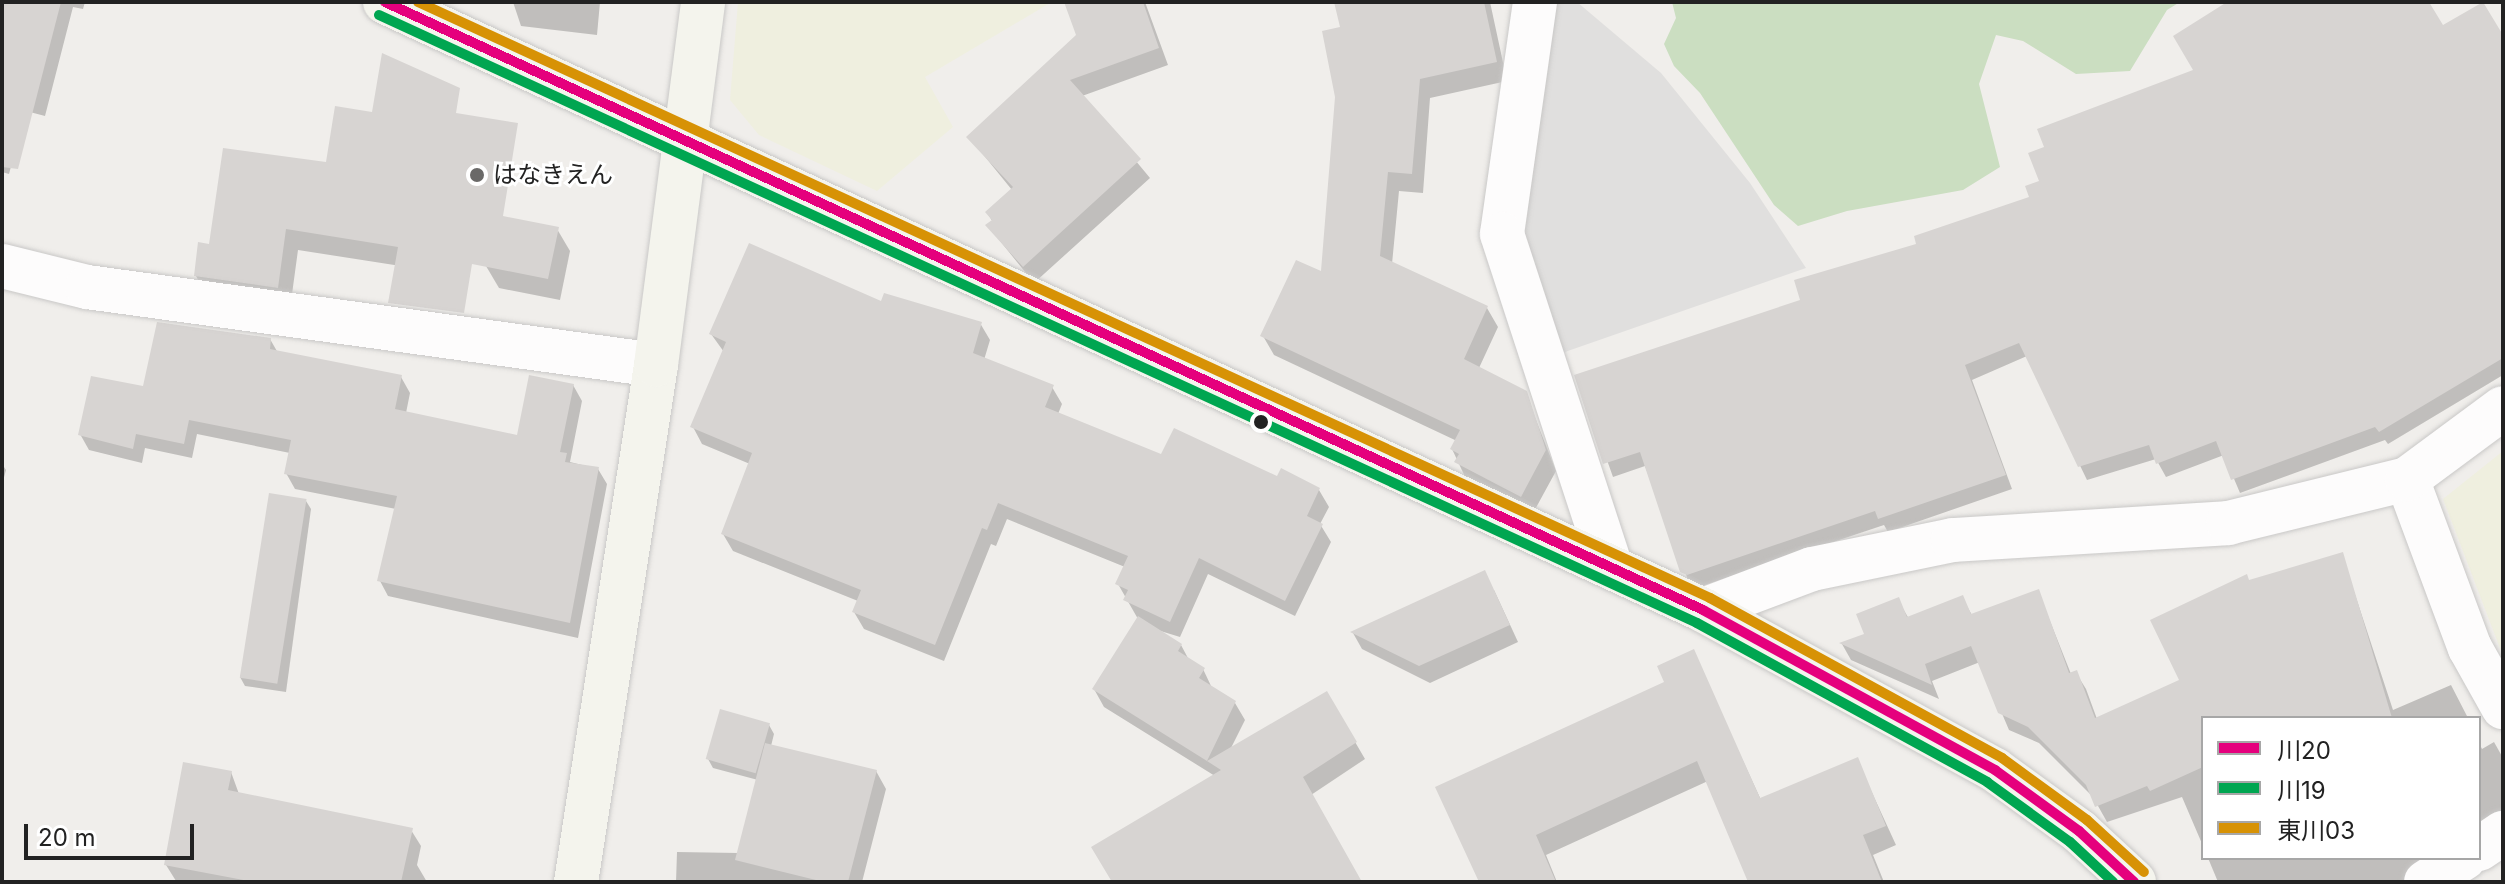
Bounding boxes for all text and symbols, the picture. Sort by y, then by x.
place label: はなきえん [493,161,613,189]
marker: はなきえん [468,166,486,184]
unlabelled marker [1253,414,1269,430]
legend [2201,716,2481,860]
text: 川20 [2277,736,2331,765]
text: 川19 [2277,776,2326,805]
scale bar [28,808,198,858]
text: 東川03 [2277,816,2355,845]
text: 20 m [38,823,96,852]

